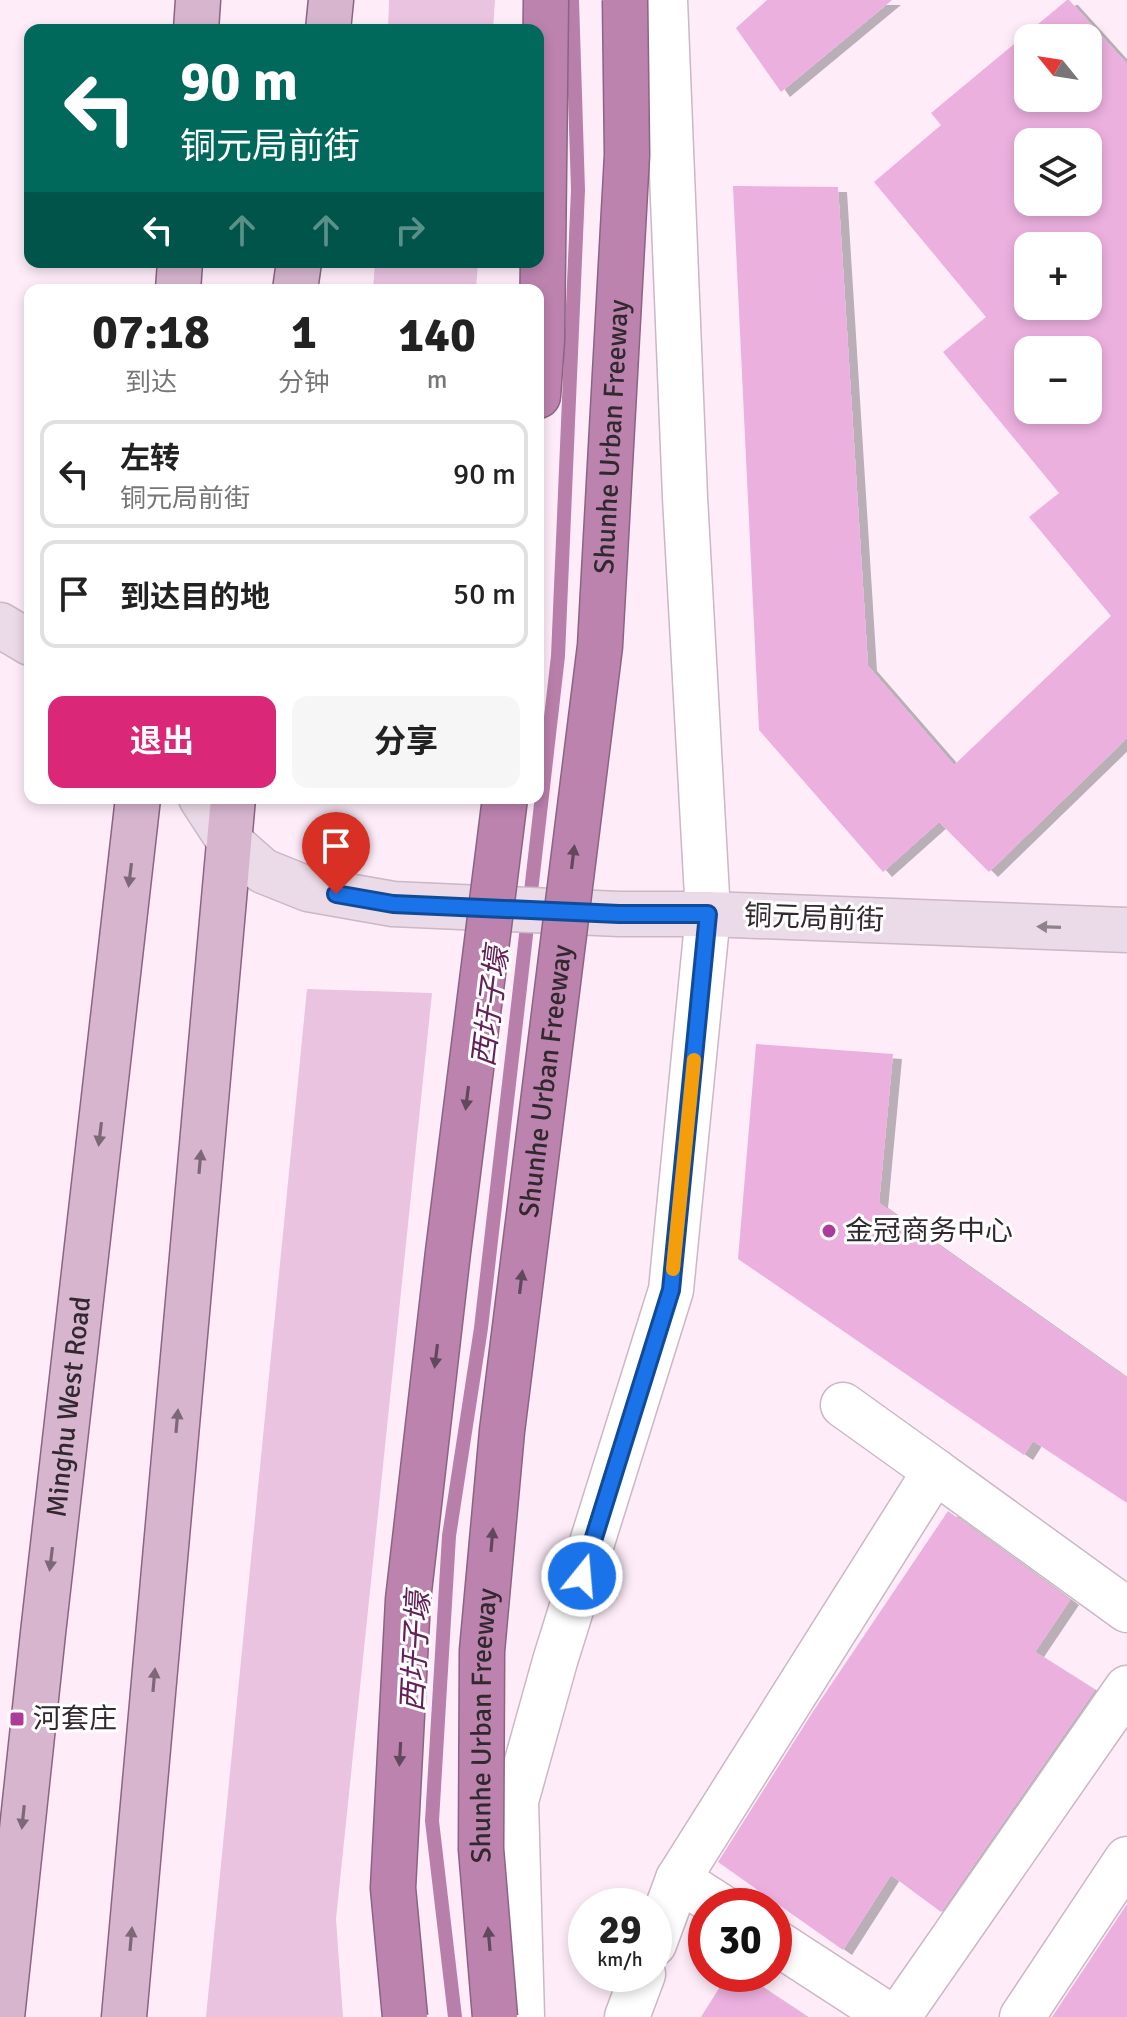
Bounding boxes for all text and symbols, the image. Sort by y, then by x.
north arrow [1014,24,1102,112]
map controls [1014,24,1102,424]
text: 90 m [180,47,298,116]
icon: left [48,56,152,160]
text: 铜元局前街 [180,124,360,169]
button: layers [1014,128,1102,216]
icon: left [136,208,180,252]
icon: ahead [220,208,264,252]
icon: ahead [304,208,348,252]
icon: right [388,208,432,252]
button: + [1014,232,1102,320]
street label: Shunhe Urban Freeway [587,299,636,575]
text: 07:18 [92,303,210,362]
text: 1 [291,303,317,362]
text: 140 [398,306,476,365]
button: − [1014,336,1102,424]
text: m [427,364,447,396]
text: 到达 [125,367,177,399]
text: 分钟 [278,367,330,399]
text: 左转 [120,440,180,477]
icon: left [52,452,96,496]
text: 90 m [453,456,516,493]
text: 铜元局前街 [120,483,250,515]
icon: arrive [52,572,96,616]
text: 50 m [453,576,516,613]
text: 到达目的地 [120,579,270,616]
button: 退出 [48,696,276,788]
button: 分享 [292,696,520,788]
pin [302,812,370,894]
icon: arrive [314,824,358,868]
one-way arrow [567,844,580,869]
one-way arrow [123,863,136,888]
street label: 铜元局前街 [743,899,885,937]
one-way arrow [1036,920,1061,933]
water label: 西圩子壕 [465,940,517,1069]
street label: Shunhe Urban Freeway [512,943,580,1220]
one-way arrow [460,1086,473,1111]
one-way arrow [93,1122,106,1147]
one-way arrow [194,1149,207,1174]
place label: 金冠商务中心 [845,1214,1013,1248]
marker: 金冠商务中心 [820,1222,838,1240]
one-way arrow [514,1269,527,1294]
street label: Minghu West Road [39,1294,98,1519]
one-way arrow [429,1344,442,1369]
one-way arrow [171,1408,184,1433]
one-way arrow [486,1527,499,1552]
position arrow [540,1534,624,1618]
one-way arrow [44,1547,57,1572]
water label: 西圩子壕 [394,1586,438,1713]
street label: Shunhe Urban Freeway [464,1587,505,1864]
one-way arrow [148,1667,161,1692]
place label: 河套庄 [33,1702,117,1736]
marker: 河套庄 [8,1710,26,1728]
one-way arrow [393,1742,406,1767]
one-way arrow [16,1805,29,1830]
speed limit sign: 30 [688,1888,792,1992]
text: 29 [598,1905,642,1955]
one-way arrow [124,1926,137,1951]
one-way arrow [482,1926,495,1951]
text: km/h [597,1947,643,1972]

